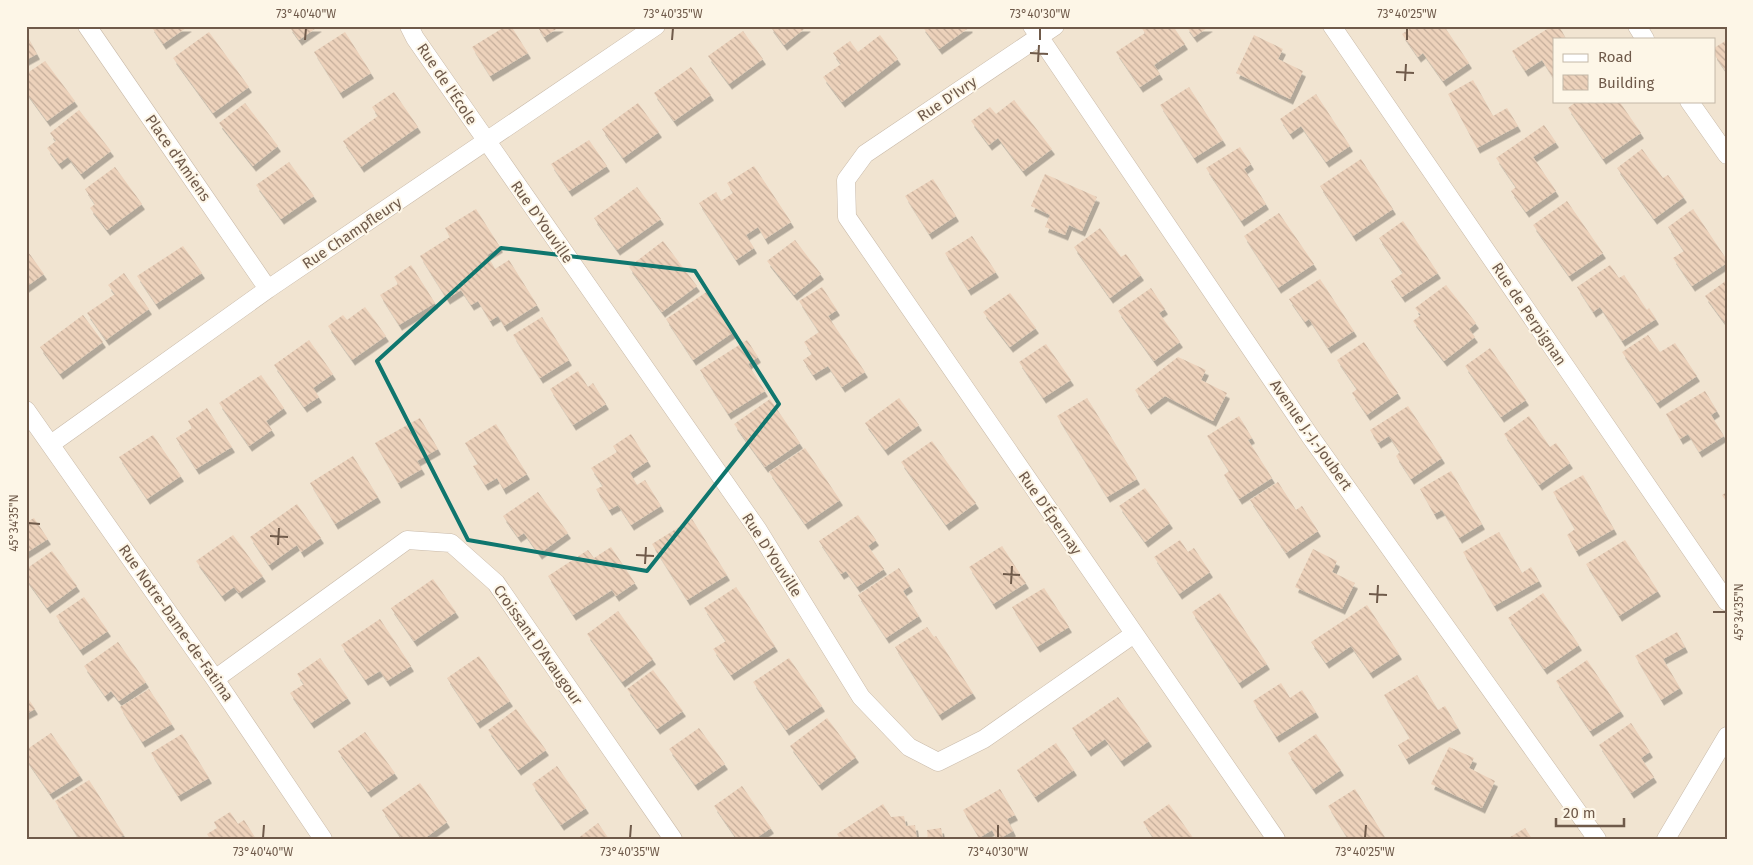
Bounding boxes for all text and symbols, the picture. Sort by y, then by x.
text: 73°40'40"W [276,7,336,21]
text: 73°40'35"W [643,7,703,21]
text: 73°40'30"W [1010,7,1070,21]
text: 73°40'25"W [1377,7,1437,21]
legend [1553,38,1716,102]
street label: Rue de l'École [413,40,481,128]
text: Road [1598,48,1633,66]
street label: Rue D'Ivry [914,72,981,125]
text: Building [1598,74,1654,92]
street label: Place d'Amiens [142,111,214,205]
street label: Rue D'Youville [507,177,577,267]
street label: Rue Champfleury [299,193,406,273]
street label: Rue de Perpignan [1488,259,1570,369]
street label: Avenue J.-J.-Joubert [1266,376,1356,494]
street label: Rue D'Épernay [1015,468,1086,559]
text: 45°34'35"N [7,494,21,552]
street label: Rue D'Youville [738,510,806,600]
street label: Rue Notre-Dame-de-Fatima [115,541,237,705]
street label: Croissant D'Avaugour [490,581,586,709]
text: 45°34'35"N [1732,583,1746,641]
scale bar [1556,795,1623,827]
text: 20 m [1563,804,1596,822]
text: 73°40'40"W [233,845,293,859]
text: 73°40'35"W [600,845,660,859]
text: 73°40'30"W [968,845,1028,859]
text: 73°40'25"W [1335,845,1395,859]

